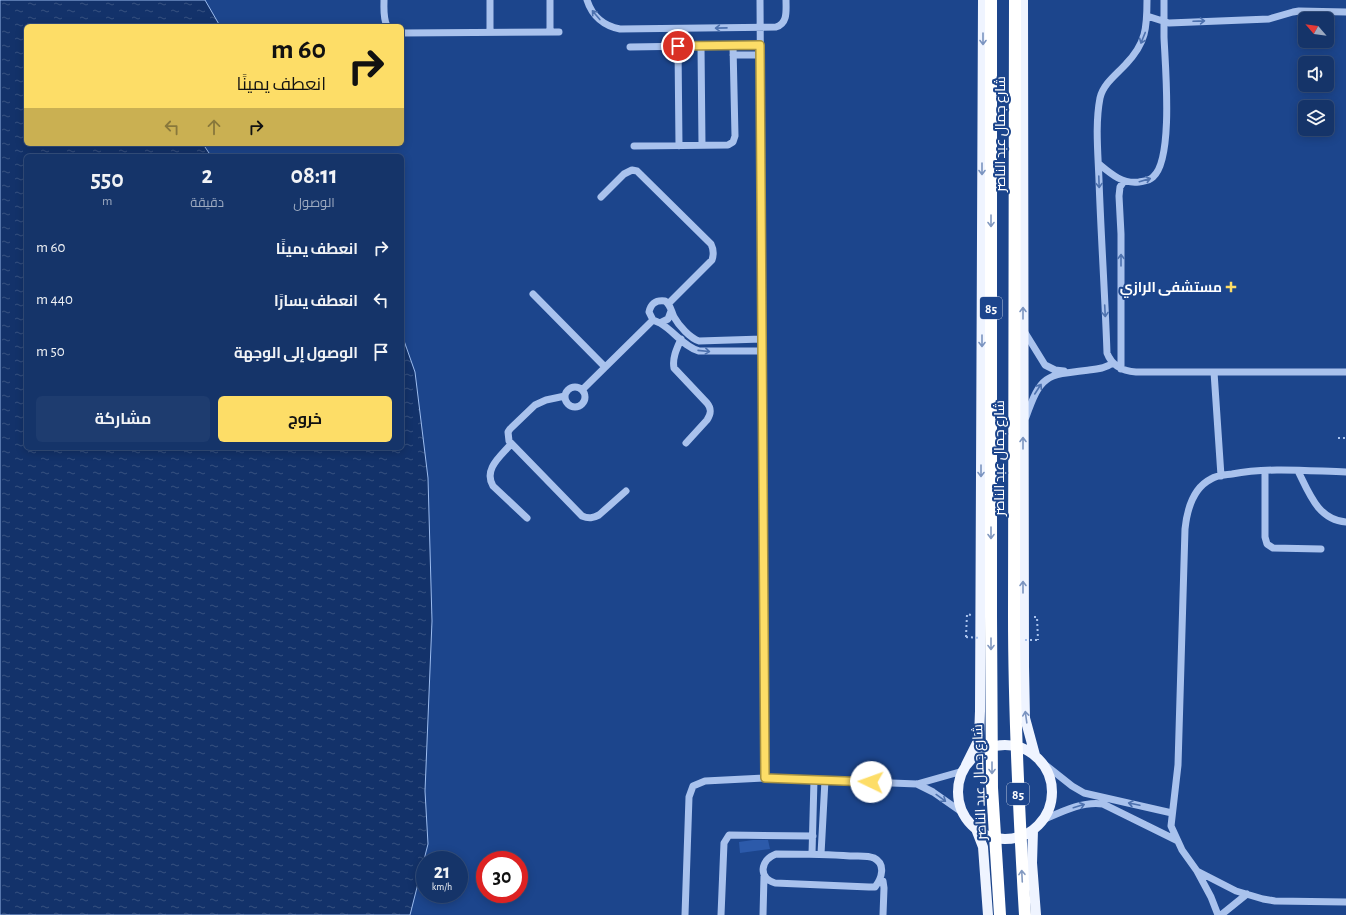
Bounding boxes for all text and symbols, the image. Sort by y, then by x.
one-way arrow [591,10,600,21]
north arrow [1298,12,1334,48]
map controls [1298,12,1334,136]
one-way arrow [1192,18,1205,25]
one-way arrow [715,24,728,31]
pin [661,29,695,63]
one-way arrow [979,32,987,45]
one-way arrow [1138,32,1146,44]
icon: arrive [667,35,689,57]
text: 60 m [271,36,326,64]
icon: right [340,40,392,92]
button: sound [1298,56,1334,92]
text: انعطف يمينًا [237,76,326,94]
street label: شارع جمال عبد الناصر [994,76,1009,193]
button: layers [1298,100,1334,136]
icon: left [161,116,183,138]
icon: ahead [203,116,225,138]
icon: right [245,116,267,138]
one-way arrow [978,162,986,175]
text: 2 [201,164,213,188]
text: 08:11 [290,164,338,188]
text: 550 [90,168,124,192]
one-way arrow [1095,175,1103,188]
one-way arrow [1139,176,1152,183]
text: m [102,195,112,208]
text: دقيقة [190,197,224,210]
text: الوصول [293,197,335,210]
one-way arrow [987,214,995,227]
icon: right [370,237,392,259]
text: 60 m [36,240,65,255]
text: انعطف يمينًا [276,242,358,257]
one-way arrow [1117,254,1125,267]
place label: مستشفى الرازي [1120,279,1222,298]
marker: مستشفى الرازي [1225,281,1237,293]
icon: left [370,289,392,311]
text: 440 m [36,292,73,307]
text: انعطف يسارًا [274,294,358,309]
road number: 85 [980,297,1002,319]
one-way arrow [1102,304,1109,317]
one-way arrow [1019,307,1027,320]
one-way arrow [978,334,986,347]
icon: arrive [370,341,392,363]
text: 50 m [36,344,65,359]
text: الوصول إلى الوجهة [234,346,358,361]
one-way arrow [697,347,710,355]
one-way arrow [1034,383,1042,395]
button: مشاركة [36,396,210,442]
button: خروج [218,396,392,442]
street label: شارع جمال عبد الناصر [993,400,1008,517]
one-way arrow [1019,437,1027,450]
one-way arrow [977,464,985,477]
one-way arrow [987,526,995,539]
one-way arrow [1019,581,1027,594]
one-way arrow [987,637,995,650]
one-way arrow [1022,711,1030,724]
street label: شارع جمال عبد الناصر [971,724,990,841]
position arrow [850,761,892,803]
one-way arrow [988,761,996,774]
road number: 85 [1007,783,1029,805]
one-way arrow [935,794,946,802]
one-way arrow [1128,800,1141,808]
one-way arrow [1073,802,1085,810]
speed limit sign: 30 [476,851,528,903]
text: 21 [434,862,450,882]
one-way arrow [1019,870,1026,883]
text: km/h [432,882,452,892]

